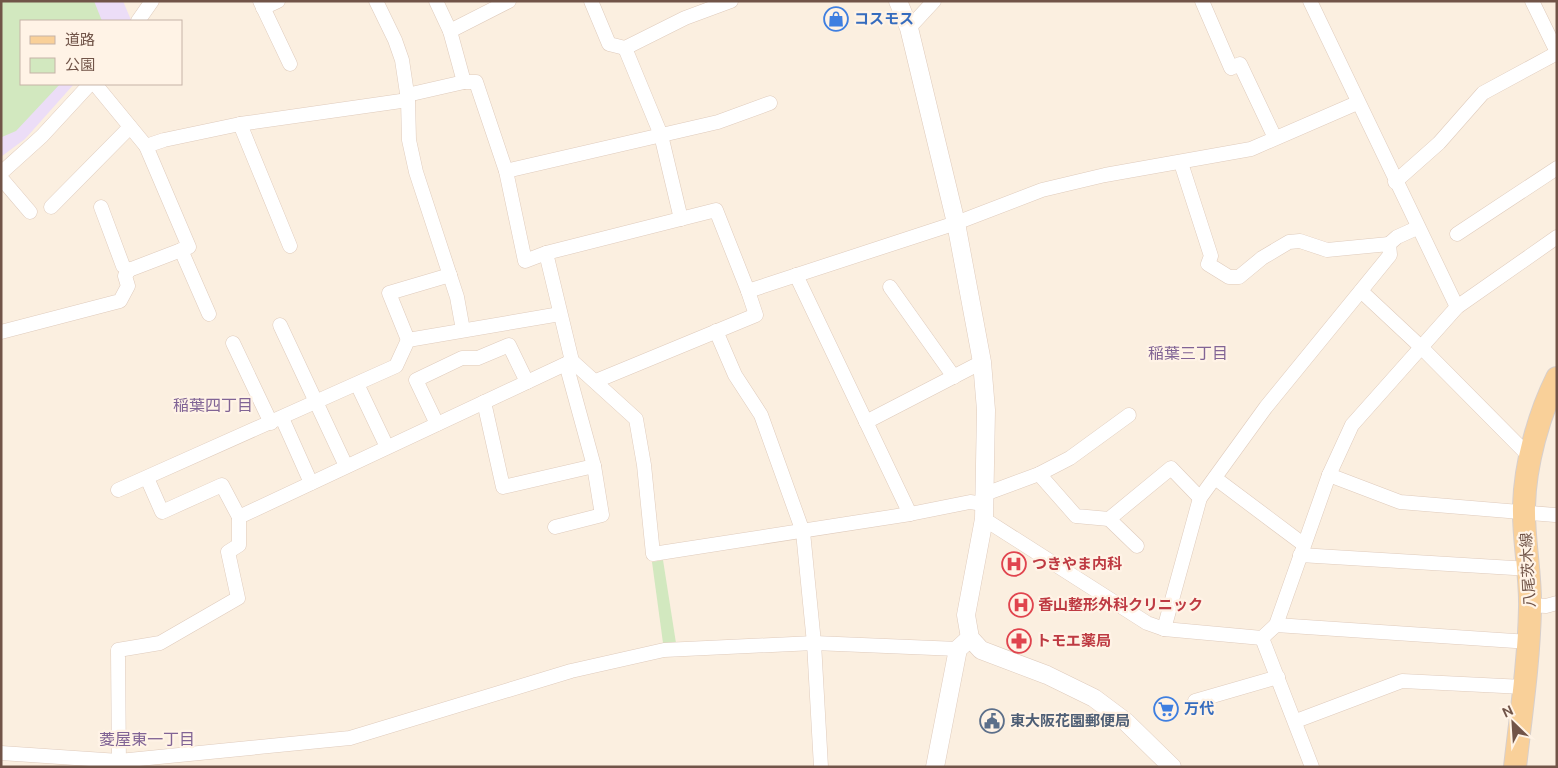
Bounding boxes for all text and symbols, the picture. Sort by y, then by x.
shop icon: コスモス [823,6,849,32]
place label: コスモス [854,10,914,27]
legend [20,20,182,85]
text: 道路 [65,31,95,48]
text: 公園 [65,56,95,73]
district label: 稲葉三丁目 [1148,344,1228,362]
district label: 稲葉四丁目 [173,396,253,414]
street label: 八尾茨木線 [1517,532,1538,608]
hospital icon: つきやま内科 [1001,551,1027,577]
place label: つきやま内科 [1032,555,1122,572]
hospital icon: 香山整形外科クリニック [1008,592,1034,618]
place label: 香山整形外科クリニック [1038,596,1203,613]
pharmacy icon: トモエ薬局 [1006,628,1032,654]
place label: トモエ薬局 [1036,632,1111,649]
supermarket icon: 万代 [1153,696,1179,722]
north arrow [1488,698,1538,748]
place label: 万代 [1184,700,1214,717]
text: N [1499,702,1516,721]
public building icon: 東大阪花園郵便局 [979,708,1005,734]
place label: 東大阪花園郵便局 [1010,712,1130,729]
district label: 菱屋東一丁目 [99,730,195,748]

